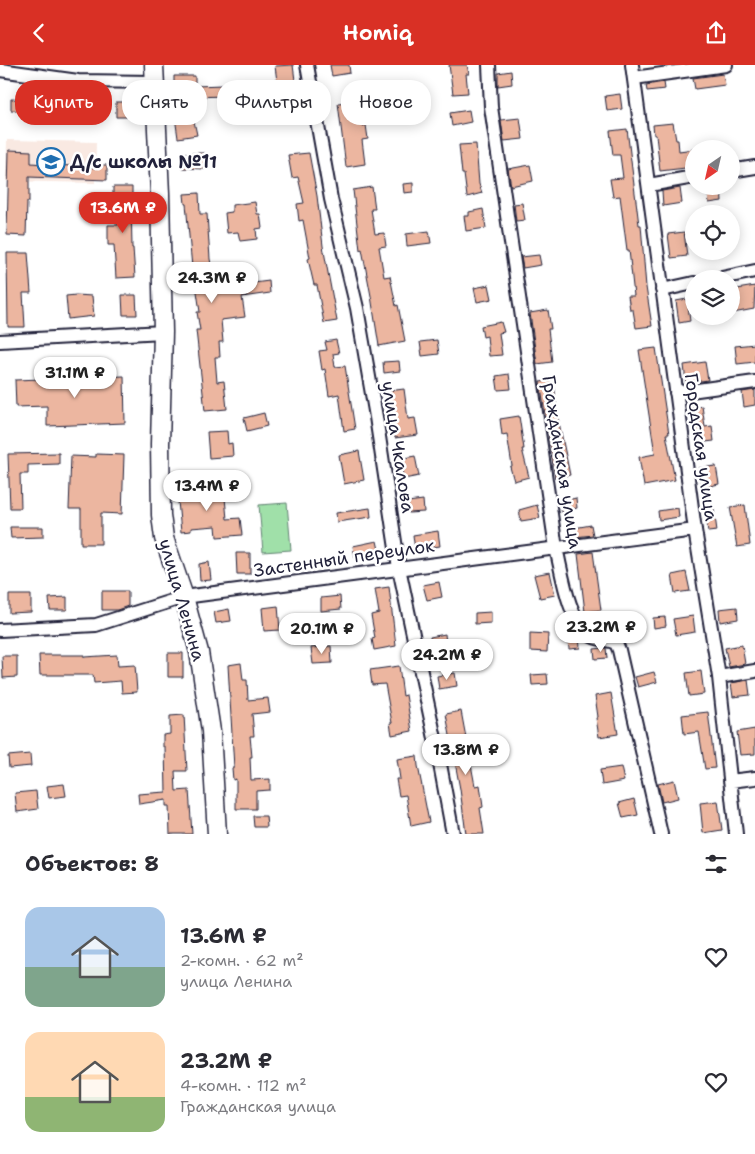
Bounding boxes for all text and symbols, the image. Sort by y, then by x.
text: Homiq [343,18,412,47]
icon: back [25,19,53,47]
icon: share [702,19,730,47]
chip: Купить [15,80,112,125]
chip: Снять [122,80,207,125]
chip: Фильтры [217,80,331,125]
chip: Новое [341,80,431,125]
north arrow [685,140,740,195]
map controls [685,140,740,325]
school or university icon: Д/с школы №11 [36,147,66,177]
place label: Д/с школы №11 [70,150,217,174]
pin: 13.6M ₽ [77,191,169,234]
text: 13.6M ₽ [90,197,156,218]
button: locate [685,205,740,260]
pin: 24.3M ₽ [166,261,258,304]
text: 24.3M ₽ [177,267,247,288]
button: layers [685,270,740,325]
pin: 31.1M ₽ [29,357,121,399]
text: 31.1M ₽ [45,362,105,383]
street label: Городская улица [679,371,723,523]
street label: Гражданская улица [536,374,588,550]
street label: улица Чкалова [376,379,420,515]
pin: 13.4M ₽ [161,469,253,512]
text: 13.4M ₽ [174,475,240,496]
street label: Застенный переулок [252,533,436,583]
street label: улица Ленина [153,536,211,664]
pin: 23.2M ₽ [555,611,647,653]
pin: 20.1M ₽ [276,613,368,655]
text: 23.2M ₽ [566,616,636,637]
text: 20.1M ₽ [290,618,354,639]
pin: 24.2M ₽ [401,639,493,681]
text: 24.2M ₽ [412,644,482,665]
pin: 13.8M ₽ [420,733,512,776]
text: 13.8M ₽ [433,739,499,760]
text: Объектов: 8 [25,850,159,878]
icon: filters [702,850,730,878]
text: 13.6M ₽ [180,922,267,950]
icon: home [65,927,125,987]
icon: heart [702,943,730,971]
text: 2-комн. · 62 m² [180,950,304,971]
text: улица Ленина [180,971,292,992]
text: 23.2M ₽ [180,1047,272,1075]
icon: home [65,1052,125,1112]
icon: heart [702,1068,730,1096]
text: 4-комн. · 112 m² [180,1075,307,1096]
text: Гражданская улица [180,1096,336,1117]

